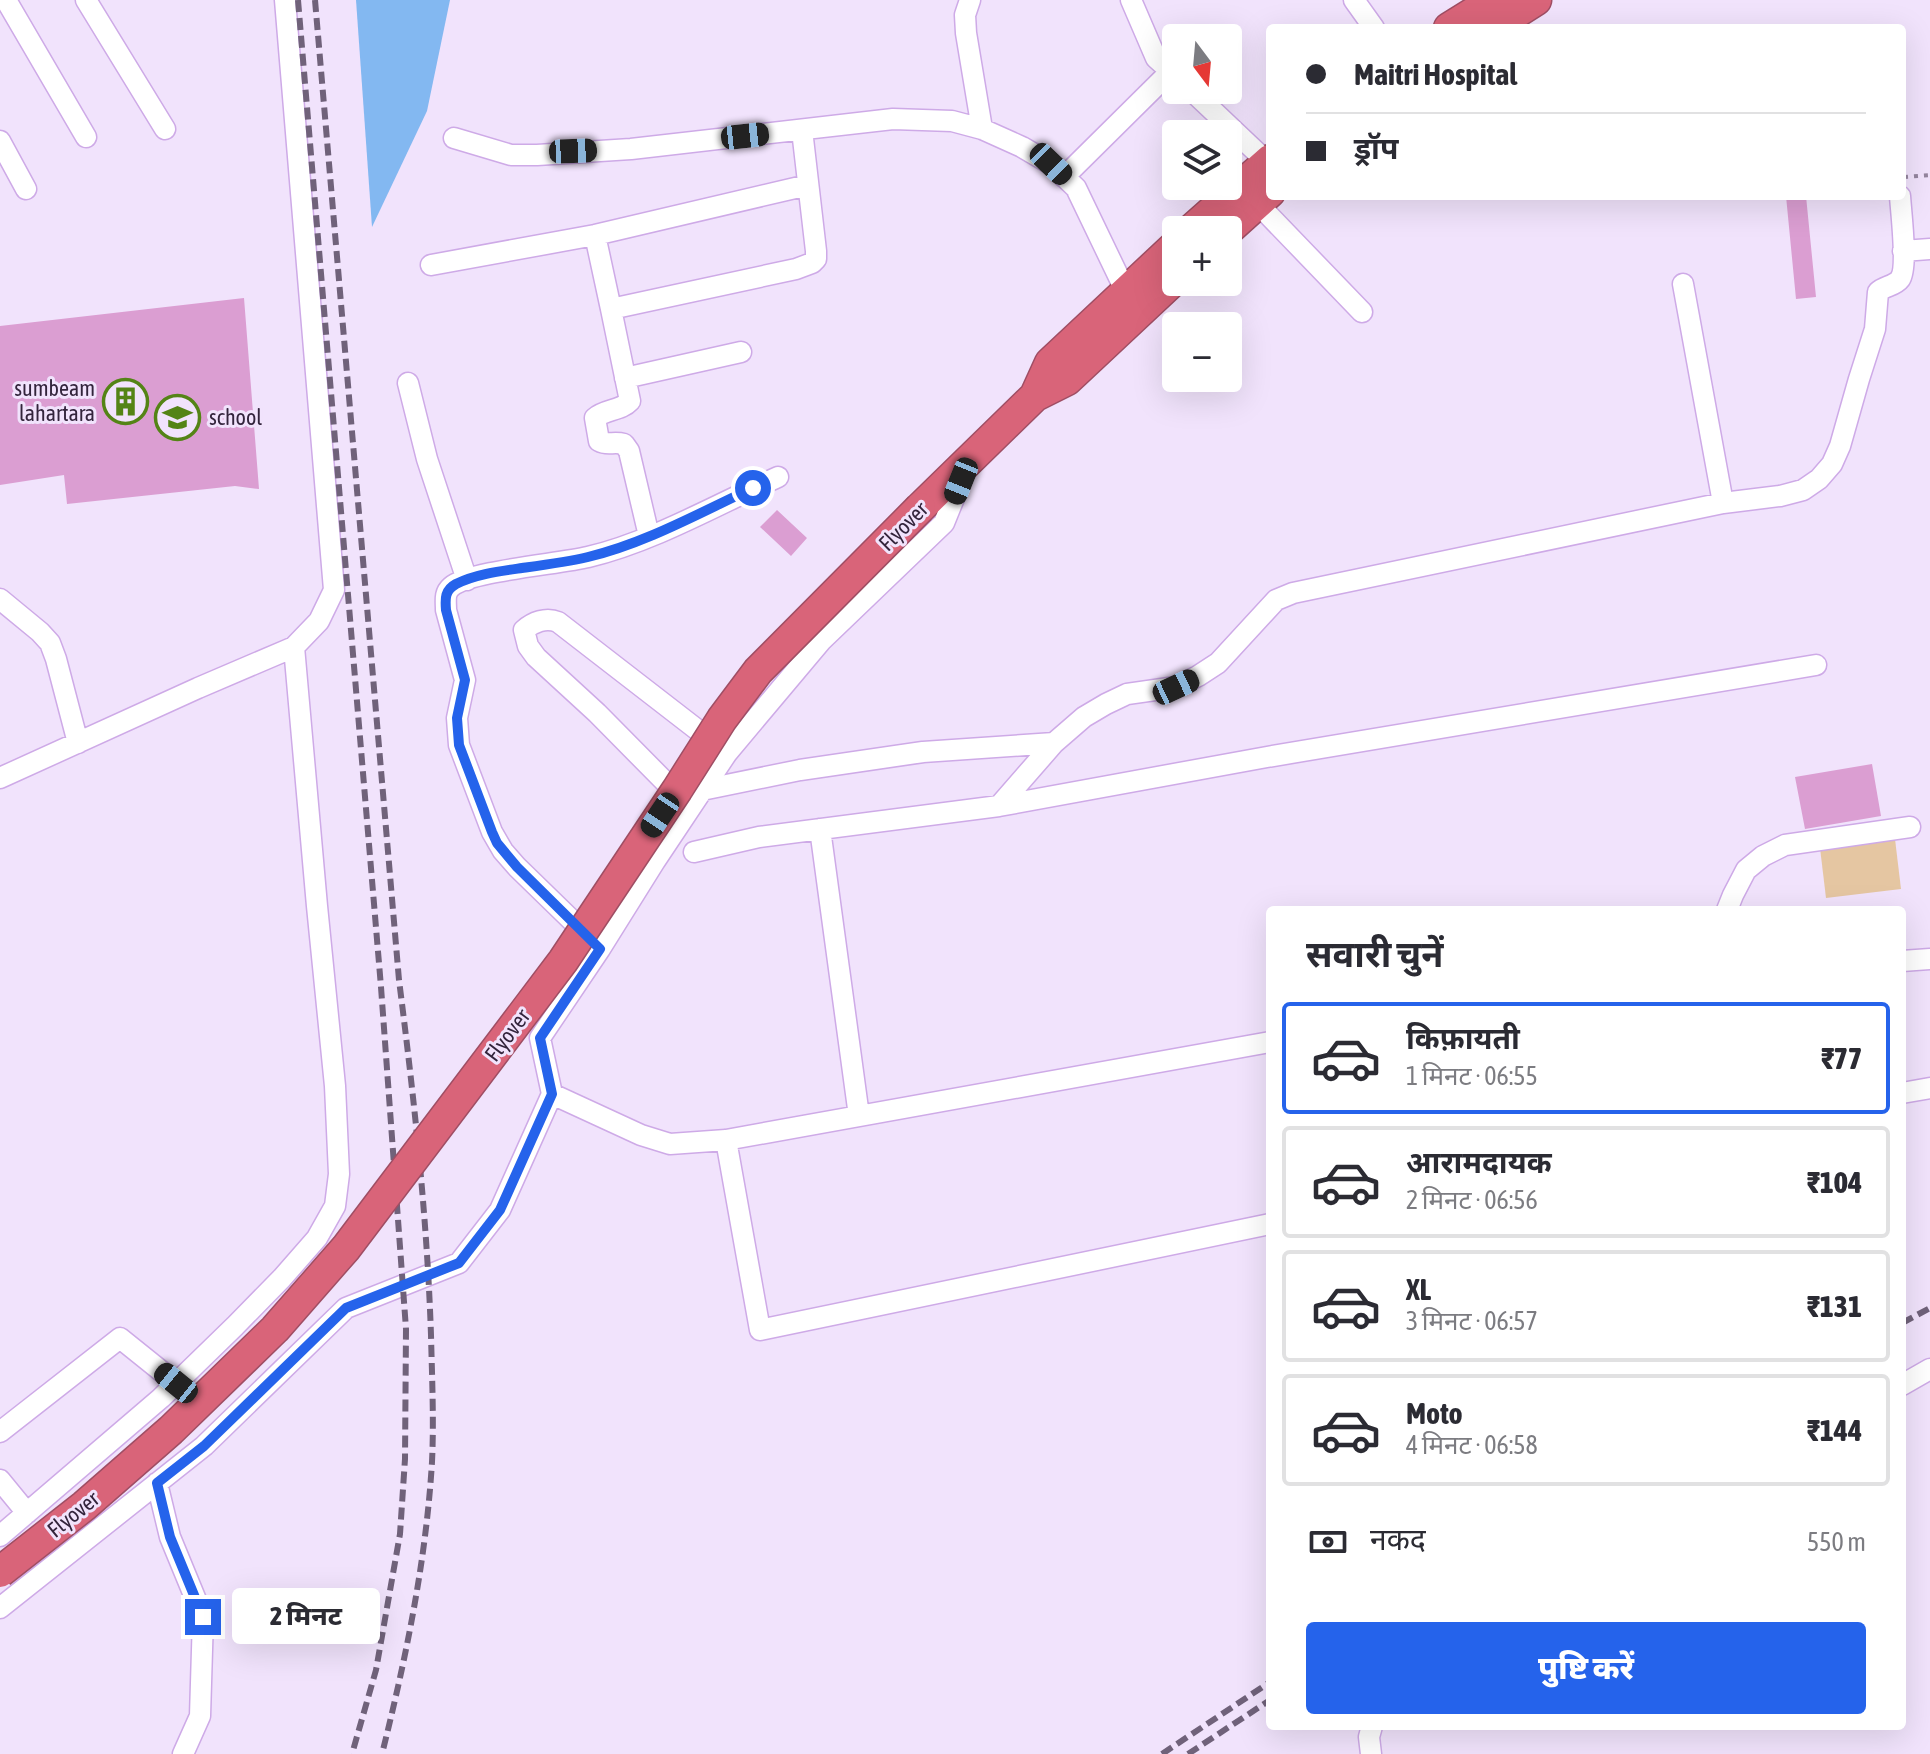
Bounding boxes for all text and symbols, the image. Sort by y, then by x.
north arrow [1162,24,1242,104]
map controls [1162,24,1242,392]
text: Maitri Hospital [1354,57,1517,91]
button: layers [1162,120,1242,200]
car [720,122,770,150]
text: ड्रॉप [1354,131,1398,165]
car [549,138,597,164]
car [1025,139,1077,189]
button: + [1162,216,1242,296]
button: − [1162,312,1242,392]
place label: sumbeam lahartara [14,375,95,426]
building icon: sumbeam lahartara [102,377,150,425]
school or university icon: school [154,393,202,441]
place label: school [209,404,262,430]
car [941,454,981,508]
route start [735,470,771,506]
street label: Flyover [873,496,933,556]
car [1149,666,1203,708]
car [637,788,683,842]
text: सवारी चुनें [1306,933,1443,975]
street label: Flyover [479,1003,535,1066]
text: किफ़ायती [1406,1021,1520,1055]
icon: car [1310,1022,1382,1094]
text: ₹77 [1821,1041,1862,1075]
text: 1 मिनट · 06:55 [1406,1061,1538,1091]
text: आरामदायक [1406,1145,1552,1179]
icon: car [1310,1146,1382,1218]
text: ₹104 [1807,1165,1862,1199]
text: 2 मिनट · 06:56 [1406,1185,1538,1215]
icon: car [1310,1270,1382,1342]
text: XL [1406,1272,1431,1306]
text: ₹131 [1807,1289,1862,1323]
text: 3 मिनट · 06:57 [1406,1306,1538,1336]
car [150,1359,202,1407]
icon: car [1310,1394,1382,1466]
text: Moto [1406,1396,1463,1430]
text: ₹144 [1807,1413,1862,1447]
text: 4 मिनट · 06:58 [1406,1430,1538,1460]
street label: Flyover [42,1485,104,1543]
icon: cash [1306,1520,1350,1564]
text: नकद [1370,1522,1426,1556]
text: 550 m [1807,1527,1866,1557]
callout: 2 मिनट [231,1589,379,1645]
route end [185,1599,221,1635]
text: 2 मिनट [270,1601,342,1631]
button: पुष्टि करें [1306,1622,1866,1714]

